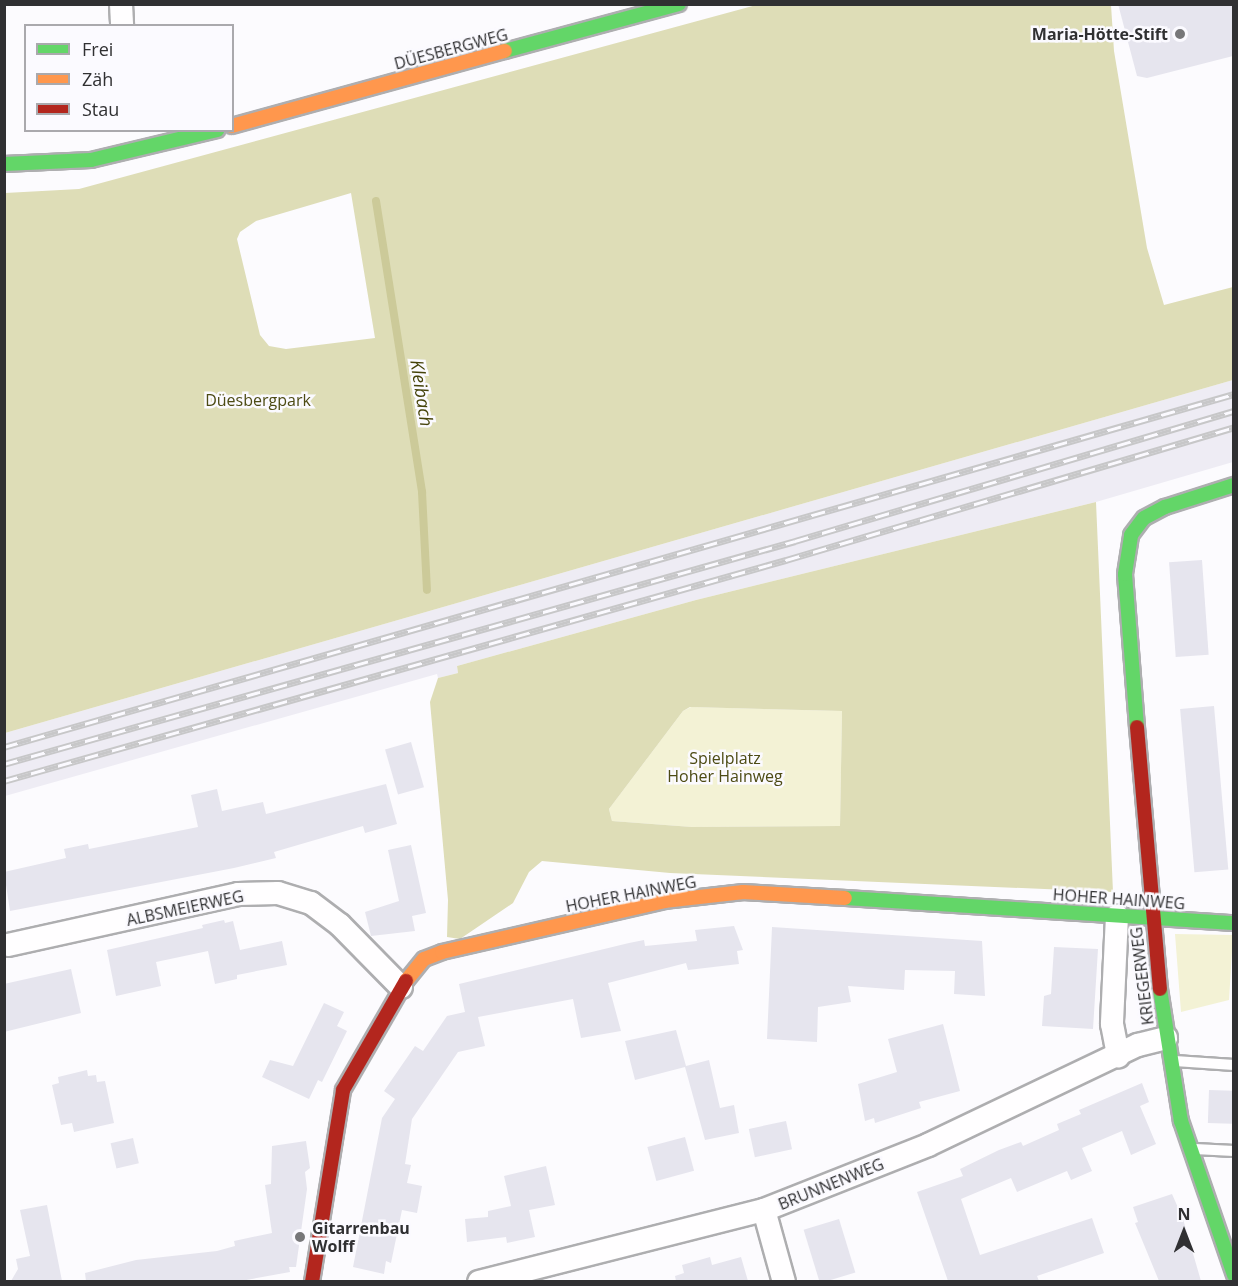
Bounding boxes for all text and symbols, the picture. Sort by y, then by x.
legend [24,24,234,132]
place label: Maria-Hötte-Stift [1032,24,1168,44]
street label: DÜESBERGWEG [392,25,510,73]
marker: Maria-Hötte-Stift [1173,27,1187,41]
text: Frei [82,37,113,61]
text: Zäh [82,67,113,91]
text: Stau [82,97,119,121]
water label: Kleibach [406,358,438,428]
park label: Düesbergpark [205,390,311,410]
park label: Spielplatz Hoher Hainweg [667,748,783,786]
street label: HOHER HAINWEG [564,872,698,916]
street label: HOHER HAINWEG [1052,885,1186,913]
street label: ALBSMEIERWEG [125,886,245,930]
street label: KRIEGERWEG [1126,926,1158,1026]
street label: BRUNNENWEG [775,1154,887,1214]
north arrow [1154,1202,1214,1262]
text: N [1177,1203,1191,1225]
place label: Gitarrenbau Wolff [312,1218,410,1256]
marker: Gitarrenbau Wolff [293,1230,307,1244]

